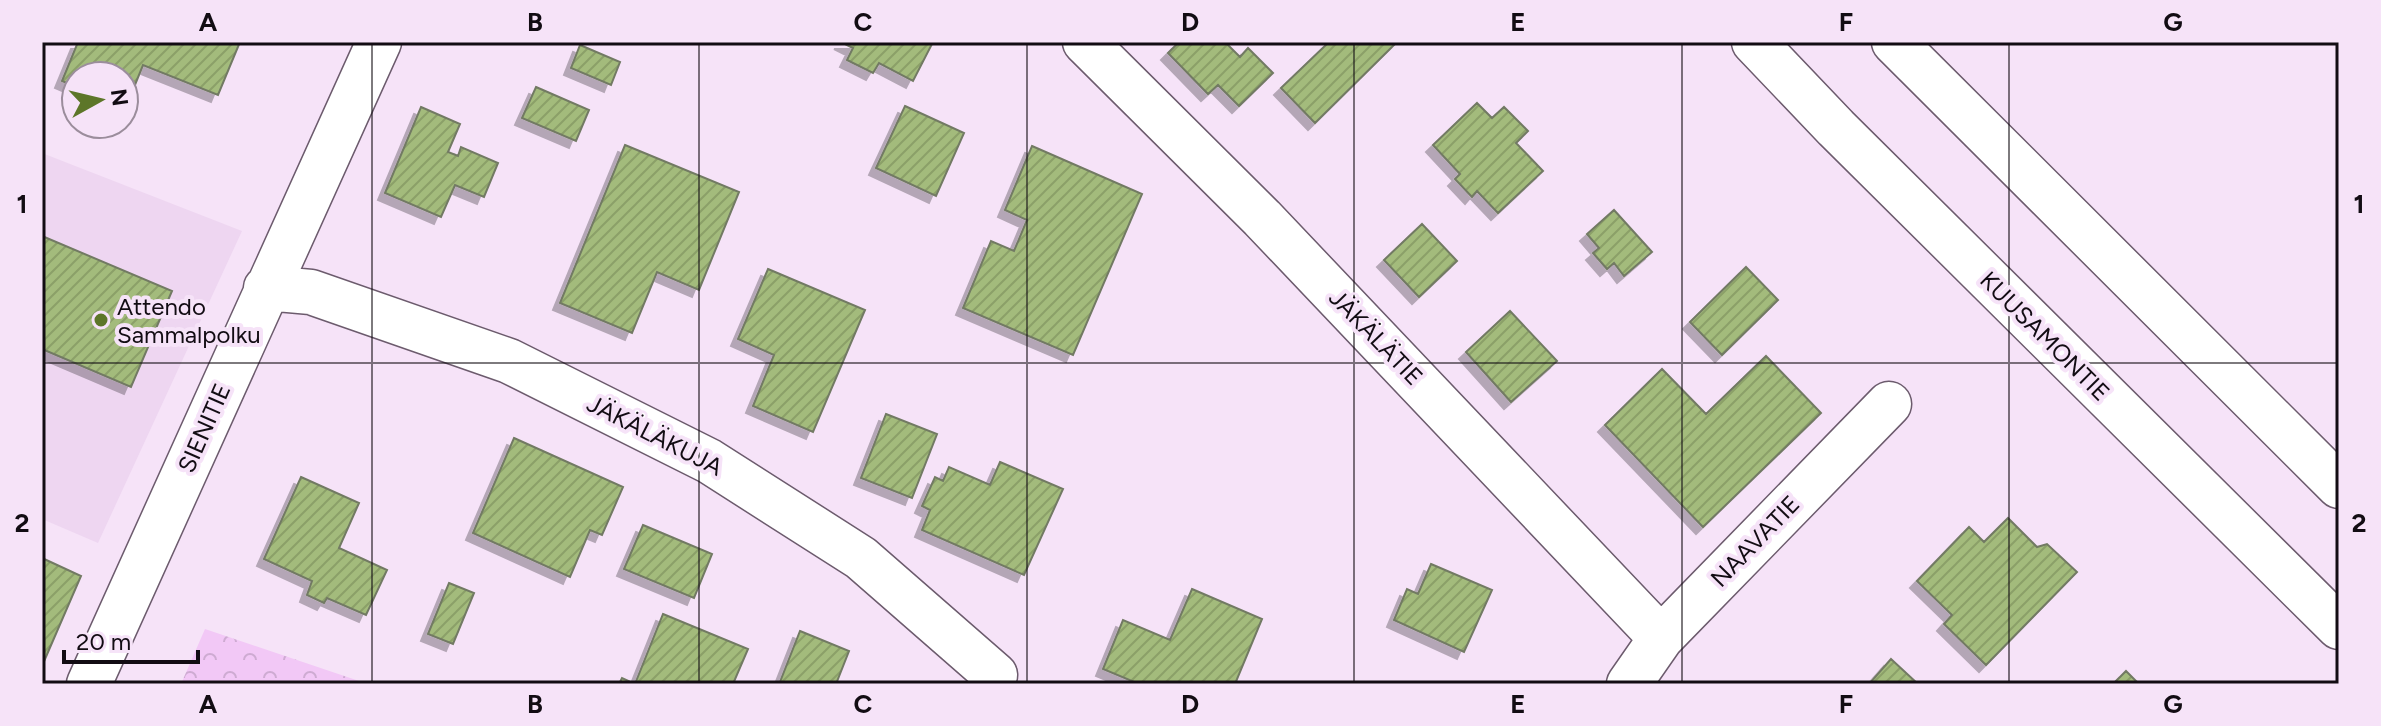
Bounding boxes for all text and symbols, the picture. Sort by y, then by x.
text: A [199,6,218,38]
text: B [527,6,543,38]
text: C [854,6,873,38]
text: D [1181,6,1199,38]
text: E [1510,6,1526,38]
text: F [1839,6,1853,38]
text: G [2163,6,2183,38]
north arrow [60,60,140,140]
text: N [105,87,134,108]
text: 1 [17,188,27,220]
text: 1 [2354,188,2364,220]
street label: KUUSAMONTIE [1974,265,2116,407]
street label: JÄKÄLÄTIE [1323,283,1429,391]
place label: Attendo Sammalpolku [117,292,261,349]
marker: Attendo Sammalpolku [92,311,110,329]
street label: SIENITIE [172,379,236,477]
street label: JÄKÄLÄKUJA [582,388,728,482]
street label: NAAVATIE [1704,489,1806,593]
text: 2 [14,507,30,539]
text: 2 [2351,507,2367,539]
scale bar [64,614,198,664]
text: 20 m [76,627,131,656]
text: A [199,688,218,720]
text: B [527,688,543,720]
text: C [854,688,873,720]
text: D [1181,688,1199,720]
text: E [1510,688,1526,720]
text: F [1839,688,1853,720]
text: G [2163,688,2183,720]

